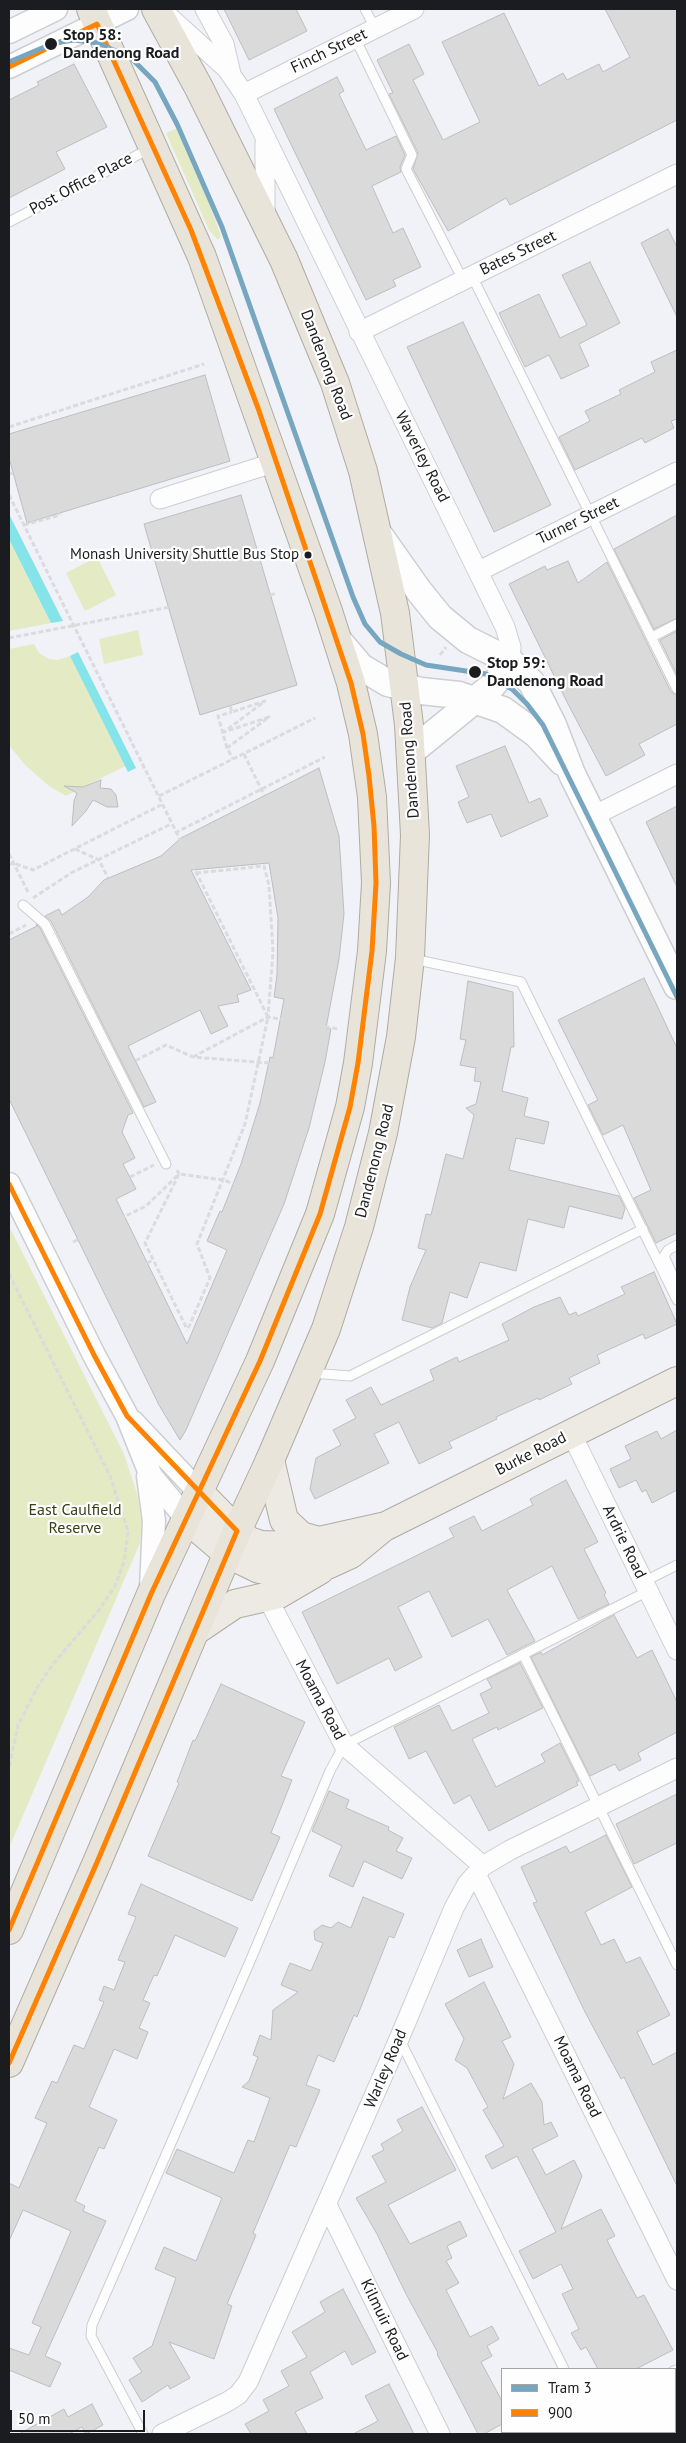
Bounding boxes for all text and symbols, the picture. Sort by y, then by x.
street label: Finch Street [288,24,370,78]
place label: Stop 58: Dandenong Road [63,25,179,63]
marker: Stop 58: Dandenong Road [43,36,59,52]
street label: Post Office Place [26,149,136,219]
street label: Bates Street [477,226,559,280]
street label: Dandenong Road [296,307,356,423]
street label: Waverley Road [391,408,453,506]
street label: Turner Street [534,493,622,549]
place label: Monash University Shuttle Bus Stop [70,546,299,564]
marker: Monash University Shuttle Bus Stop [303,550,313,560]
place label: Stop 59: Dandenong Road [487,653,603,691]
marker: Stop 59: Dandenong Road [467,664,483,680]
street label: Dandenong Road [396,701,424,819]
street label: Dandenong Road [352,1102,398,1220]
street label: Burke Road [492,1428,570,1480]
park label: East Caulfield Reserve [28,1500,122,1538]
street label: Ardrie Road [598,1502,650,1582]
street label: Moama Road [291,1657,349,1743]
street label: Warley Road [361,2027,411,2111]
street label: Moama Road [549,2033,605,2121]
street label: Kilmuir Road [356,2276,412,2364]
legend [501,2368,676,2433]
text: Tram 3 [548,2378,592,2397]
scale bar [12,2400,148,2432]
text: 900 [548,2403,573,2422]
text: 50 m [18,2409,51,2428]

